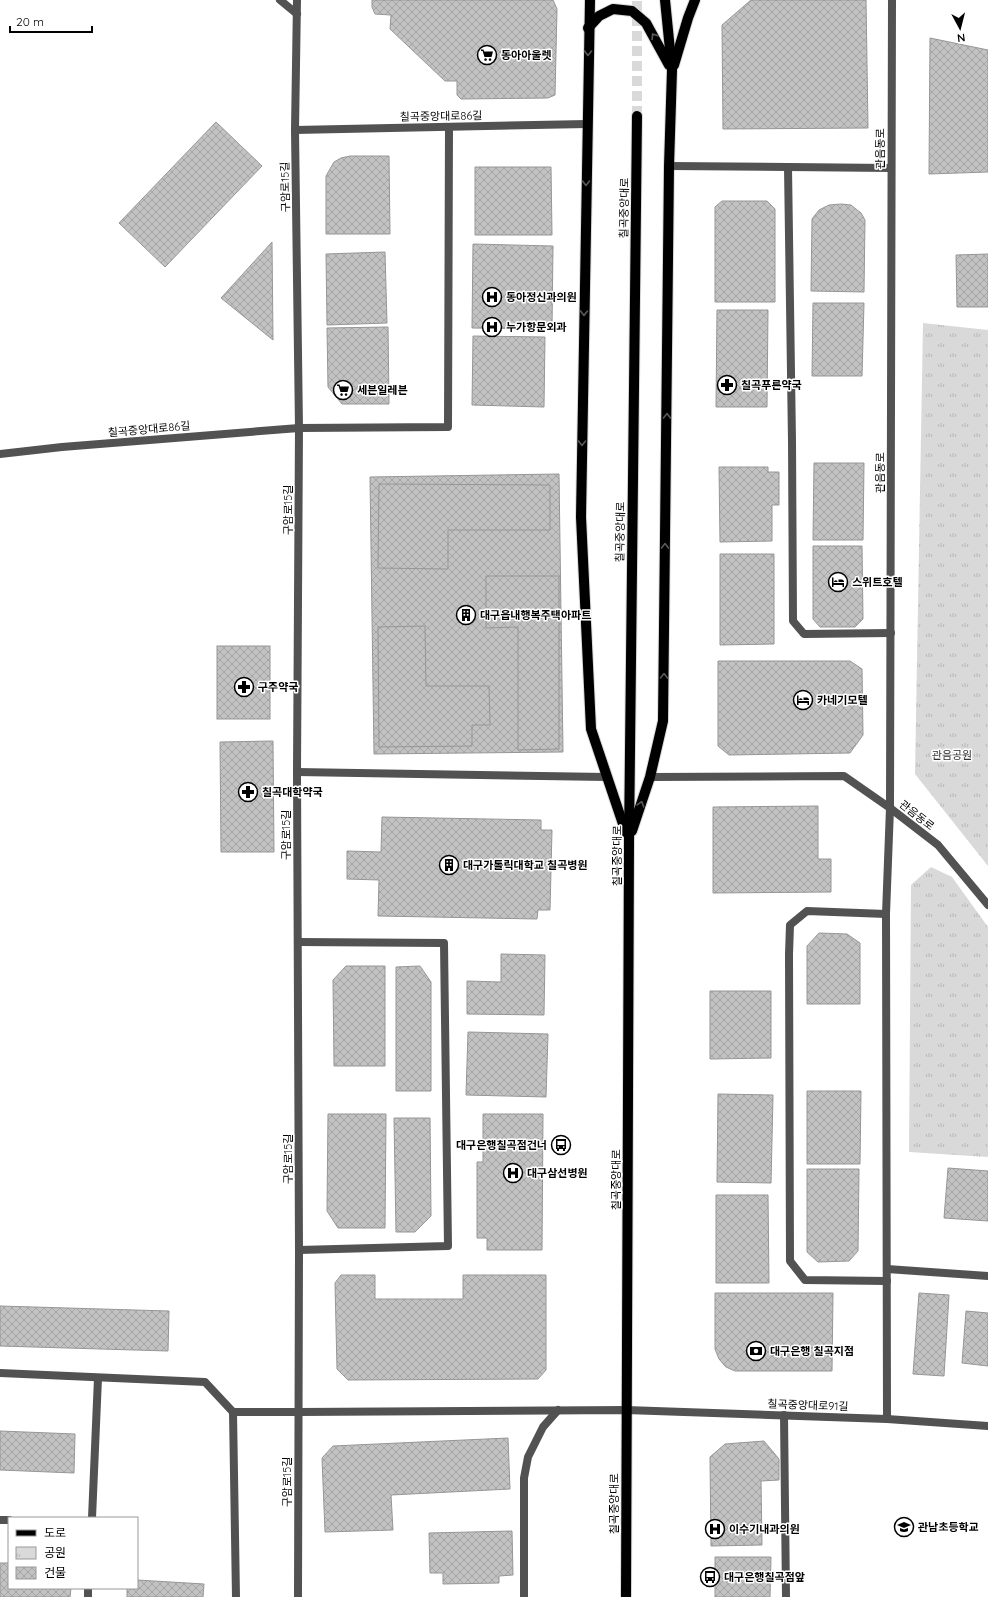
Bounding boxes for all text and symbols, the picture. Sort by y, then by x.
scale bar [10,8,92,34]
north arrow [940,8,980,48]
text: 20 m [16,14,44,29]
text: N [956,30,966,45]
one-way arrow [651,33,659,40]
supermarket icon: 동아아울렛 [476,44,498,66]
place label: 동아아울렛 [501,48,552,62]
one-way arrow [584,50,592,56]
street label: 칠곡중앙대로86길 [400,108,482,124]
street label: 관음동로 [873,129,887,169]
street label: 구암로15길 [278,162,292,212]
street label: 칠곡중앙대로 [616,178,632,238]
one-way arrow [582,180,590,186]
hospital icon: 동아정신과의원 [481,286,503,308]
place label: 동아정신과의원 [506,290,577,304]
one-way arrow [580,310,588,316]
hospital icon: 누가항문외과 [481,316,503,338]
place label: 누가항문외과 [506,320,567,334]
pharmacy icon: 칠곡푸른약국 [716,374,738,396]
place label: 칠곡푸른약국 [741,378,802,392]
supermarket icon: 세븐일레븐 [332,379,354,401]
place label: 세븐일레븐 [357,383,408,397]
one-way arrow [662,413,671,419]
street label: 칠곡중앙대로86길 [107,418,191,440]
one-way arrow [578,440,586,446]
street label: 관음동로 [873,453,887,493]
street label: 구암로15길 [281,485,295,535]
street label: 칠곡중앙대로 [612,502,628,562]
one-way arrow [661,543,669,549]
hotel icon: 스위트호텔 [827,571,849,593]
place label: 스위트호텔 [852,575,903,589]
building icon: 대구읍내행복주택아파트 [455,604,477,626]
place label: 대구읍내행복주택아파트 [480,608,591,622]
one-way arrow [659,673,668,679]
pharmacy icon: 구주약국 [233,676,255,698]
place label: 구주약국 [258,680,298,694]
hotel icon: 카네기모텔 [792,689,814,711]
place label: 카네기모텔 [817,693,868,707]
park label: 관음공원 [932,748,972,762]
pharmacy icon: 칠곡대학약국 [237,781,259,803]
place label: 칠곡대학약국 [262,785,323,799]
street label: 관음동로 [897,797,937,833]
one-way arrow [636,800,645,807]
street label: 구암로15길 [279,810,293,860]
street label: 칠곡중앙대로 [610,826,624,886]
building icon: 대구가톨릭대학교 칠곡병원 [438,854,460,876]
place label: 대구가톨릭대학교 칠곡병원 [463,858,588,872]
street label: 구암로15길 [281,1134,295,1184]
bus stop icon: 대구은행칠곡점건너 [550,1134,572,1156]
place label: 대구은행칠곡점건너 [456,1138,547,1152]
street label: 칠곡중앙대로 [609,1150,623,1210]
hospital icon: 대구삼선병원 [502,1162,524,1184]
place label: 대구삼선병원 [527,1166,588,1180]
bank icon: 대구은행 칠곡지점 [745,1340,767,1362]
place label: 대구은행 칠곡지점 [770,1344,854,1358]
street label: 칠곡중앙대로91길 [767,1397,849,1413]
street label: 구암로15길 [280,1457,294,1507]
street label: 칠곡중앙대로 [607,1474,621,1534]
school or university icon: 관남초등학교 [893,1516,915,1538]
legend [8,1517,138,1589]
hospital icon: 이수기내과의원 [704,1518,726,1540]
place label: 관남초등학교 [918,1520,979,1534]
place label: 이수기내과의원 [729,1522,800,1536]
text: 도로 [44,1525,66,1540]
text: 공원 [44,1545,66,1560]
text: 건물 [44,1565,66,1580]
bus stop icon: 대구은행칠곡점앞 [699,1566,721,1588]
place label: 대구은행칠곡점앞 [724,1570,805,1584]

